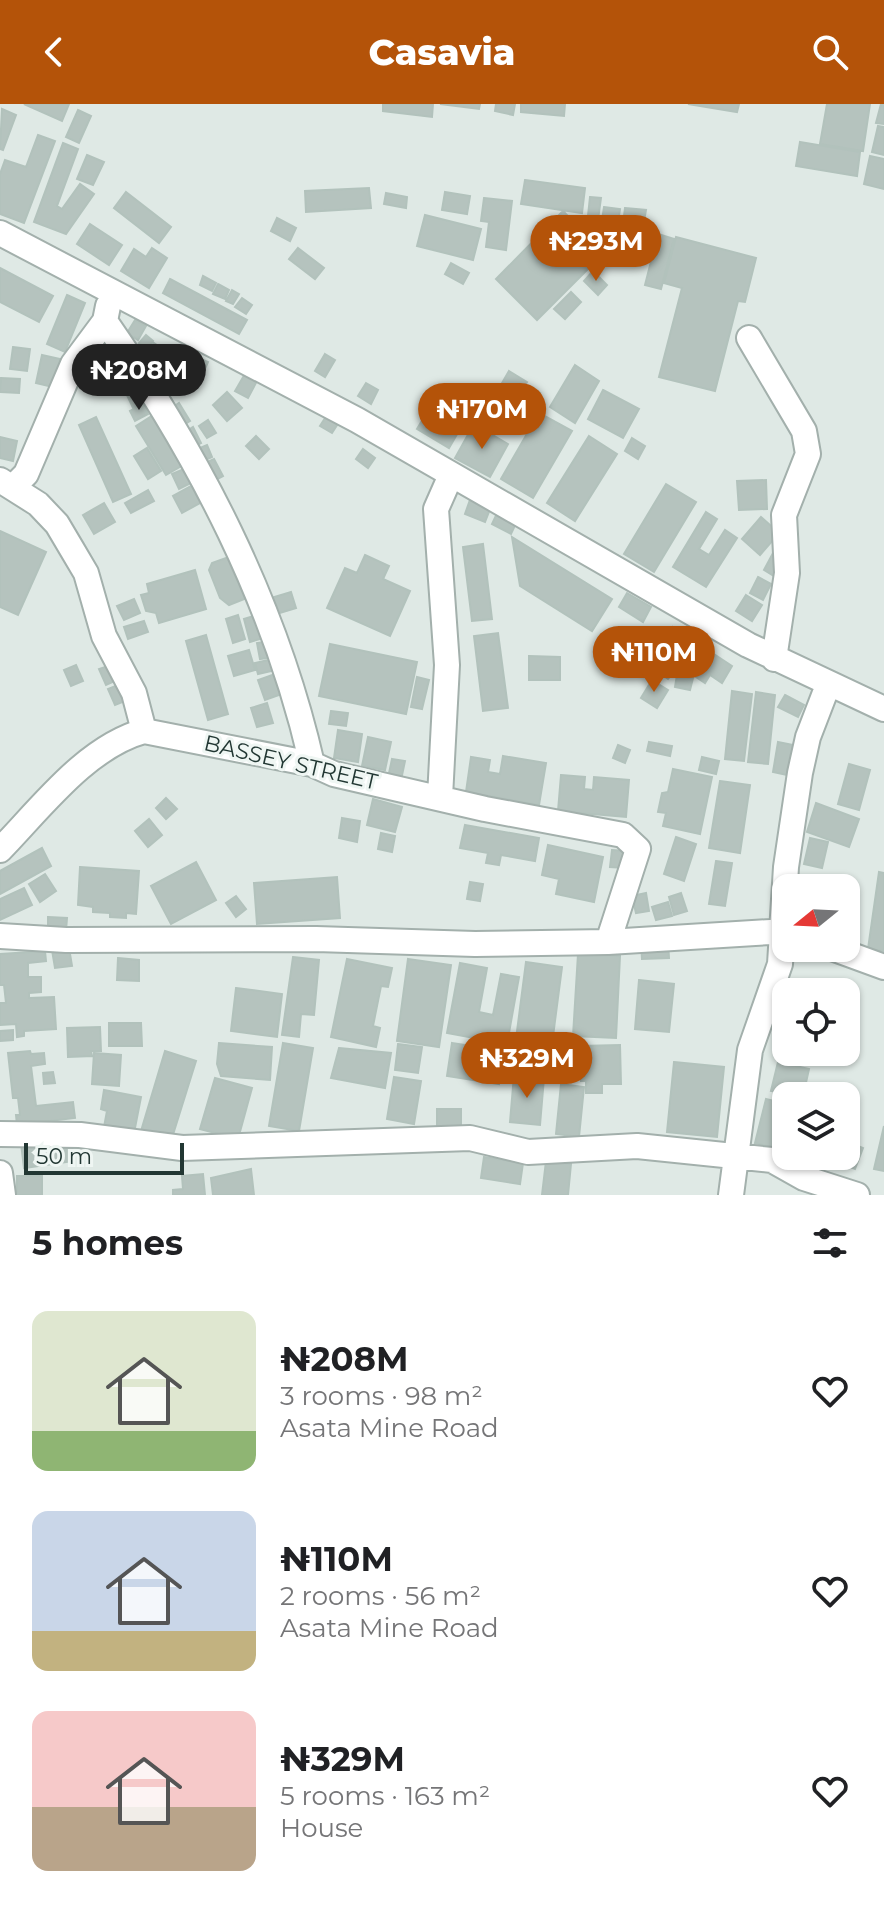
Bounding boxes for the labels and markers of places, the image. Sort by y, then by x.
pin: ₦293M [540,215,652,283]
pin: ₦208M [83,344,195,412]
pin: ₦170M [426,383,538,451]
pin: ₦110M [598,626,710,694]
pin: ₦329M [471,1032,583,1100]

